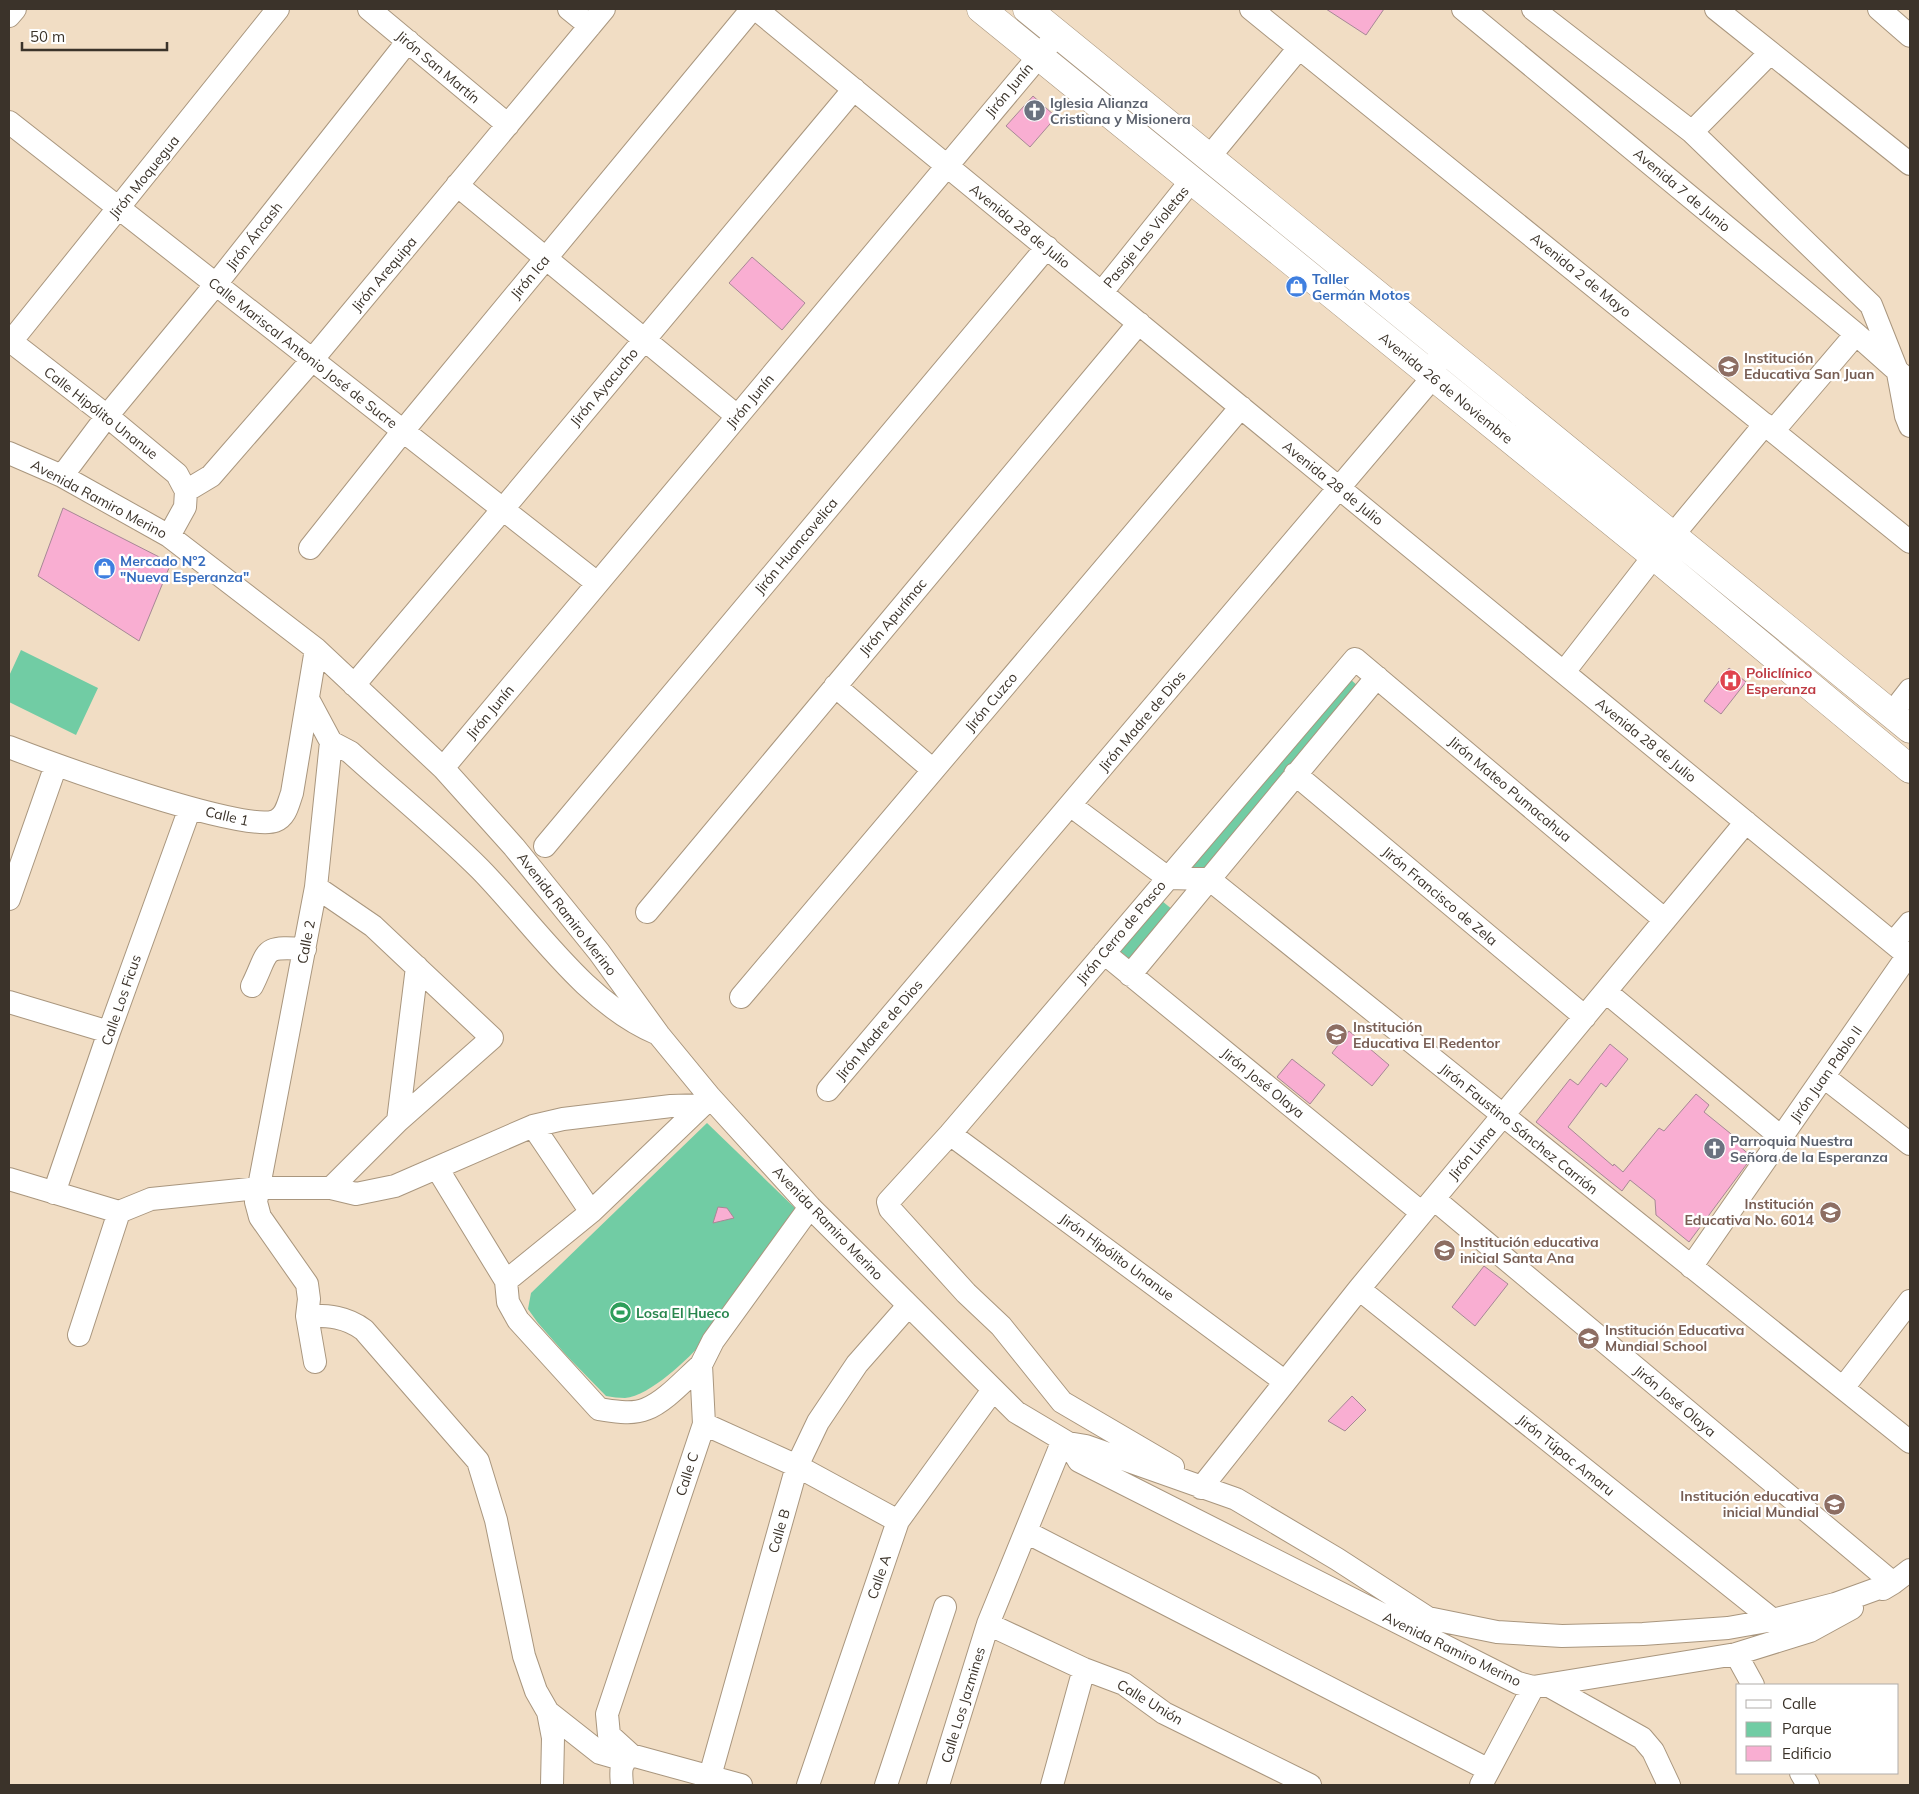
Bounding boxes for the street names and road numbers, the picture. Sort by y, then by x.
street label: Jirón San Martín [392,27,484,107]
street label: Jirón Junín [981,59,1037,121]
street label: Jirón Moquegua [105,132,183,222]
street label: Avenida 7 de Junio [1630,144,1734,236]
street label: Avenida 28 de Julio [966,180,1074,272]
street label: Pasaje Las Violetas [1099,182,1193,292]
street label: Jirón Áncash [222,198,286,274]
street label: Avenida 2 de Mayo [1527,229,1635,321]
street label: Jirón Arequipa [347,233,421,315]
street label: Jirón Ica [506,251,554,303]
street label: Calle Mariscal Antonio José de Sucre [205,274,401,432]
street label: Avenida 26 de Noviembre [1375,328,1517,448]
street label: Jirón Ayacucho [566,344,642,430]
street label: Calle Hipólito Unanue [40,363,162,463]
street label: Jirón Junín [722,370,778,432]
street label: Avenida 28 de Julio [1279,437,1387,529]
street label: Avenida Ramiro Merino [28,456,170,542]
street label: Jirón Huancavelica [750,494,842,598]
street label: Jirón Apurímac [855,575,931,659]
street label: Jirón Madre de Dios [1095,667,1190,775]
street label: Jirón Cuzco [961,669,1021,735]
street label: Jirón Junín [462,681,518,743]
street label: Avenida 28 de Julio [1592,694,1700,786]
street label: Jirón Mateo Pumacahua [1445,732,1575,846]
street label: Calle 1 [203,802,251,830]
street label: Jirón Francisco de Zela [1379,843,1501,949]
street label: Avenida Ramiro Merino [513,849,621,979]
street label: Jirón Cerro de Pasco [1072,877,1170,987]
street label: Calle 2 [293,919,319,965]
street label: Calle Los Ficus [97,952,145,1048]
street label: Jirón Madre de Dios [832,976,927,1084]
street label: Jirón Juan Pablo II [1786,1022,1866,1126]
street label: Jirón José Olaya [1218,1044,1308,1122]
street label: Jirón Faustino Sánchez Carrión [1436,1060,1602,1198]
street label: Jirón Lima [1444,1123,1500,1183]
street label: Avenida Ramiro Merino [769,1162,887,1284]
street label: Jirón Hipólito Unanue [1056,1209,1178,1305]
street label: Jirón José Olaya [1630,1361,1720,1441]
street label: Jirón Túpac Amaru [1514,1410,1618,1500]
street label: Calle C [671,1450,703,1498]
street label: Calle B [764,1507,794,1555]
street label: Calle A [863,1552,895,1602]
street label: Avenida Ramiro Merino [1380,1608,1524,1690]
street label: Calle Los Jazmines [937,1645,989,1765]
street label: Calle Unión [1114,1675,1186,1729]

